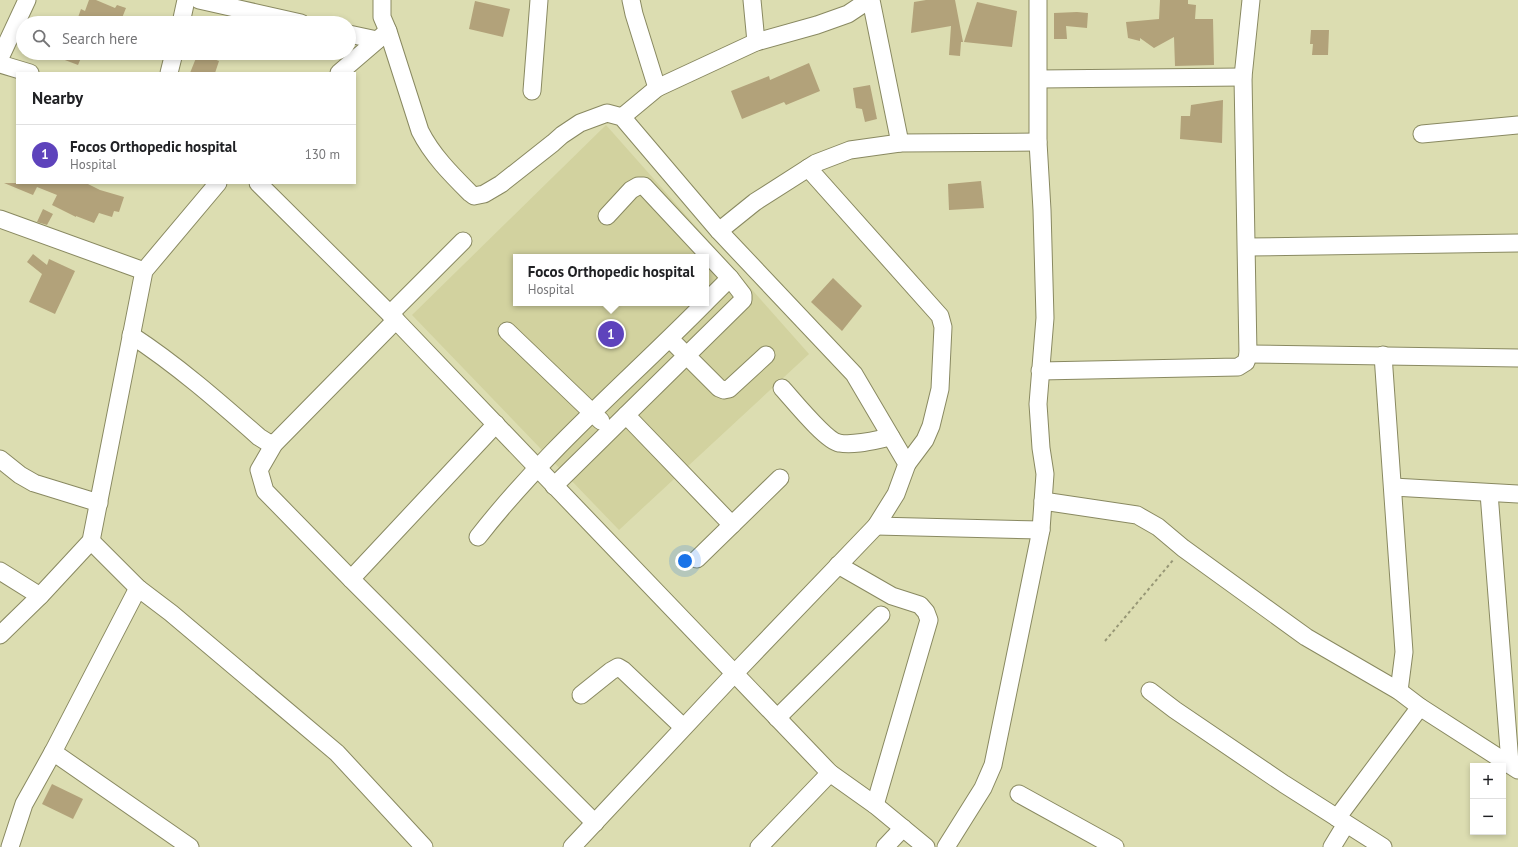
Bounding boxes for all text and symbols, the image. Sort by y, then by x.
search box [16,16,356,60]
icon: search [30,27,52,49]
text: Search here [62,29,138,48]
text: Nearby [32,87,83,109]
text: Focos Orthopedic hospital [70,137,237,156]
text: 1 [41,146,49,163]
text: 130 m [305,146,340,163]
text: Hospital [70,156,116,173]
popup [513,254,709,306]
text: Focos Orthopedic hospital [528,262,694,281]
text: Hospital [528,281,574,298]
pin: 1 [598,319,624,349]
your location [675,551,695,571]
map controls [1470,763,1506,835]
button: + [1470,763,1506,799]
button: − [1470,799,1506,835]

